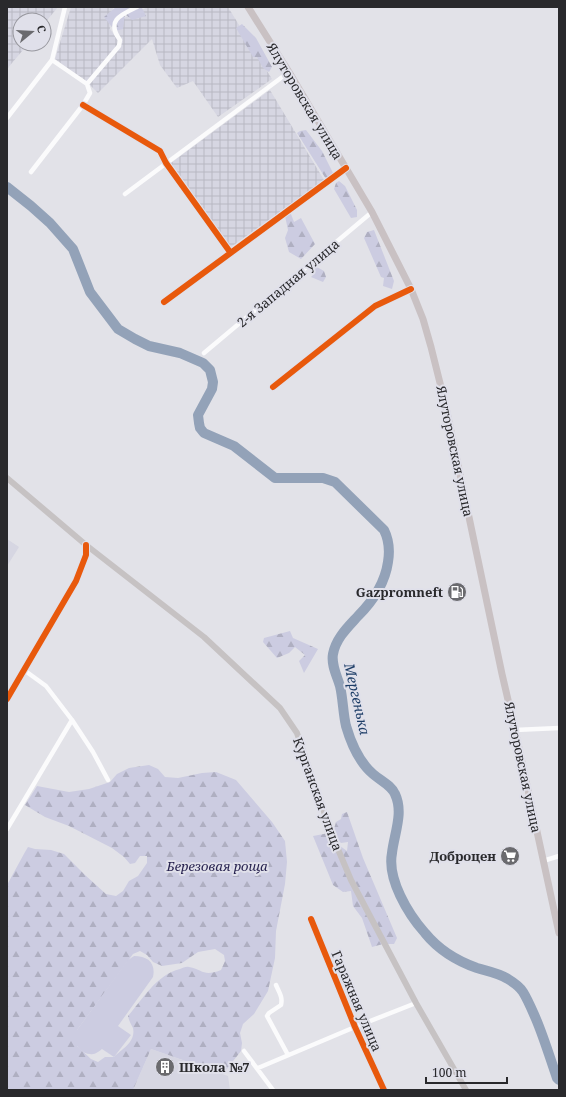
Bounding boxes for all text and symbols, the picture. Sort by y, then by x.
north arrow [12,12,52,52]
text: С [34,23,50,35]
street label: Ялуторовская улица [262,38,347,163]
street label: 2-я Западная улица [233,235,343,331]
street label: Ялуторовская улица [432,383,478,518]
fuel station icon: Gazpromneft [446,581,468,603]
place label: Gazpromneft [356,583,443,601]
water label: Мергенька [340,660,375,737]
street label: Ялуторовская улица [500,699,546,834]
street label: Курганская улица [289,735,347,853]
supermarket icon: Доброцен [499,845,521,867]
place label: Доброцен [429,847,496,865]
park label: Березовая роща [165,857,268,875]
street label: Гаражная улица [328,948,386,1054]
building icon: Школа №7 [154,1056,176,1078]
place label: Школа №7 [179,1058,250,1076]
scale bar [426,1059,507,1085]
text: 100 m [432,1064,467,1081]

